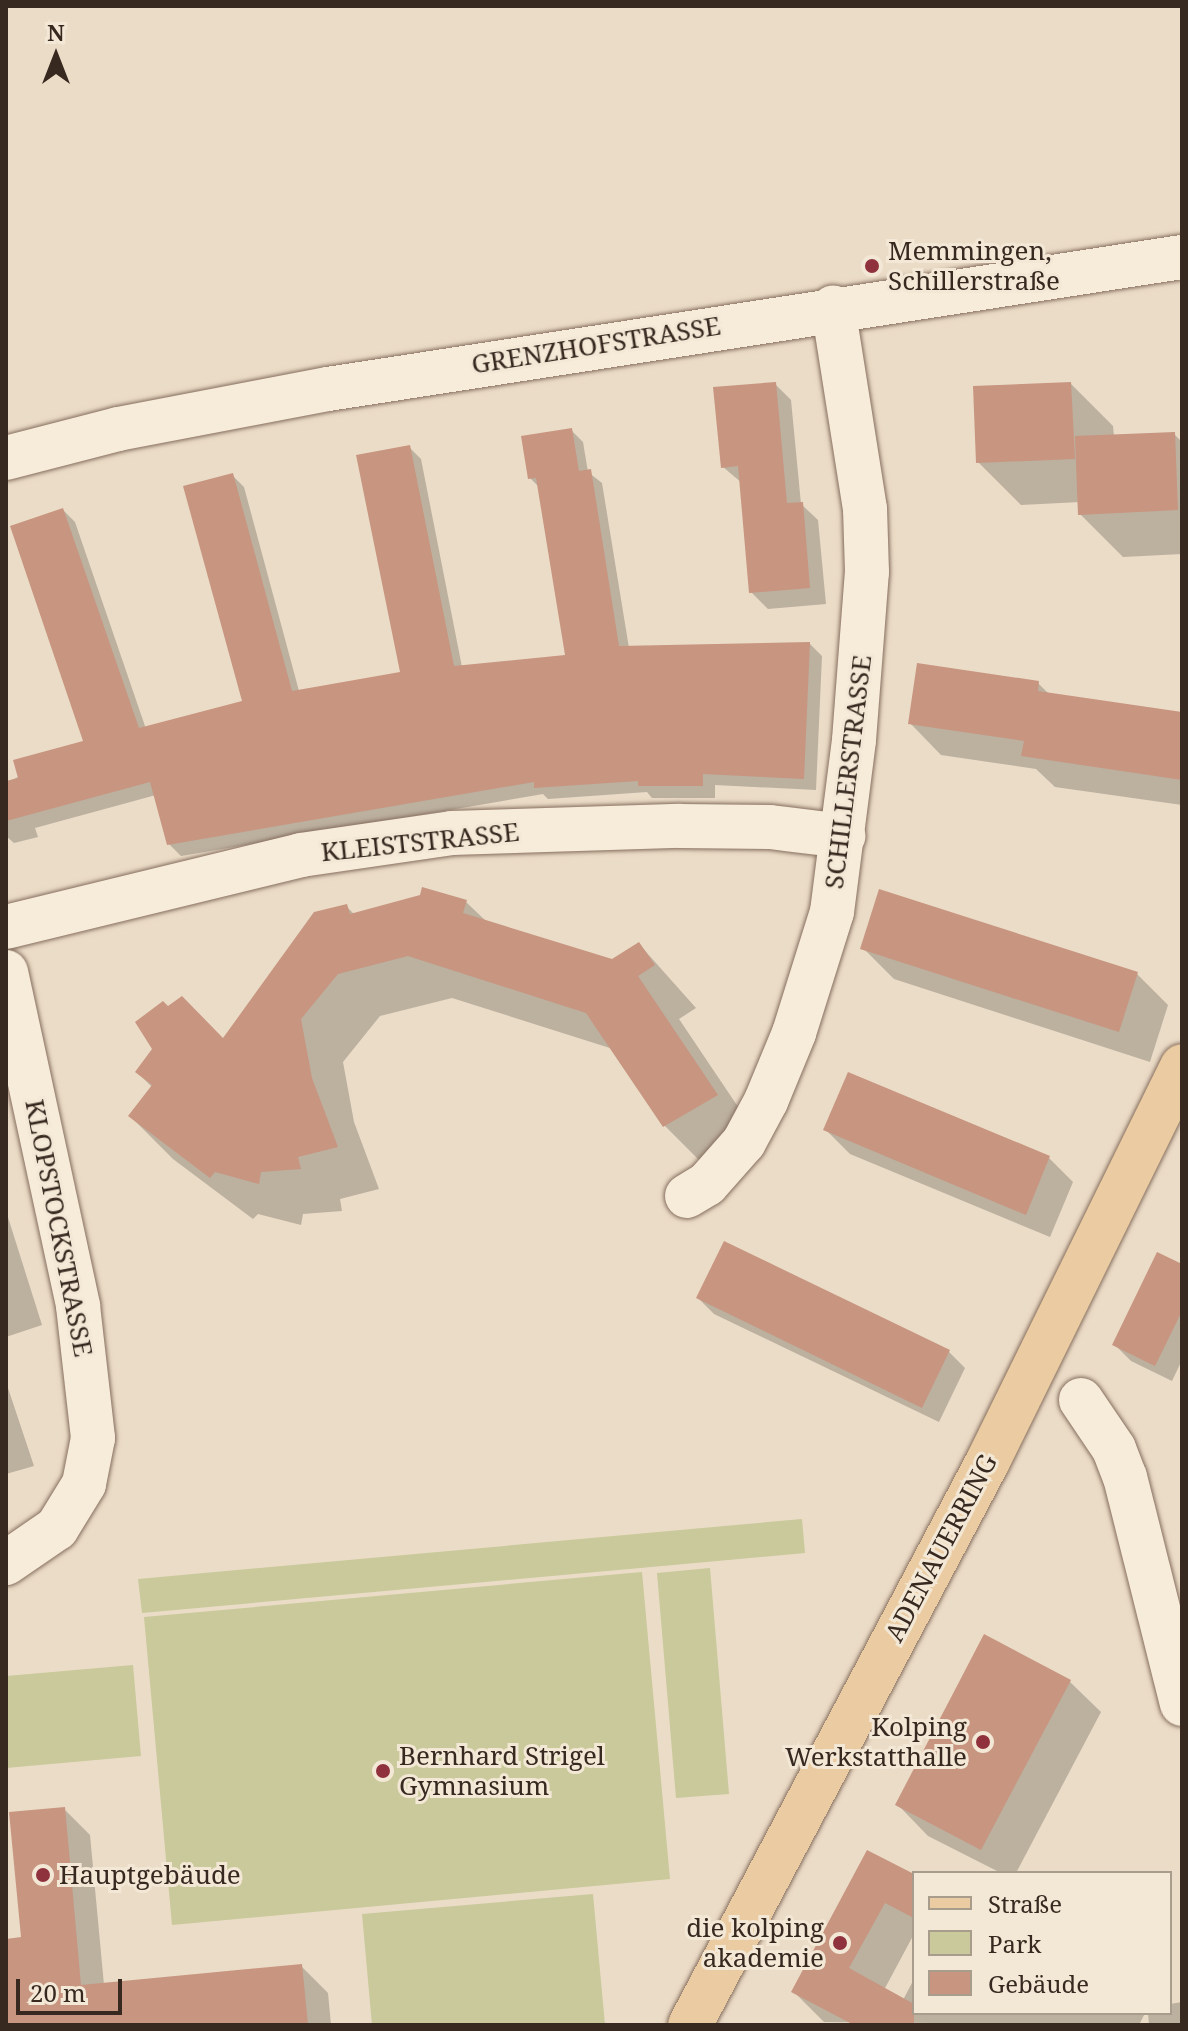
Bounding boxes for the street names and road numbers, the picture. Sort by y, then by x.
street label: GRENZHOFSTRASSE [469,310,723,380]
street label: SCHILLERSTRASSE [818,653,878,891]
street label: KLEISTSTRASSE [319,816,521,868]
street label: KLOPSTOCKSTRASSE [19,1097,99,1359]
street label: ADENAUERRING [878,1449,1004,1647]

